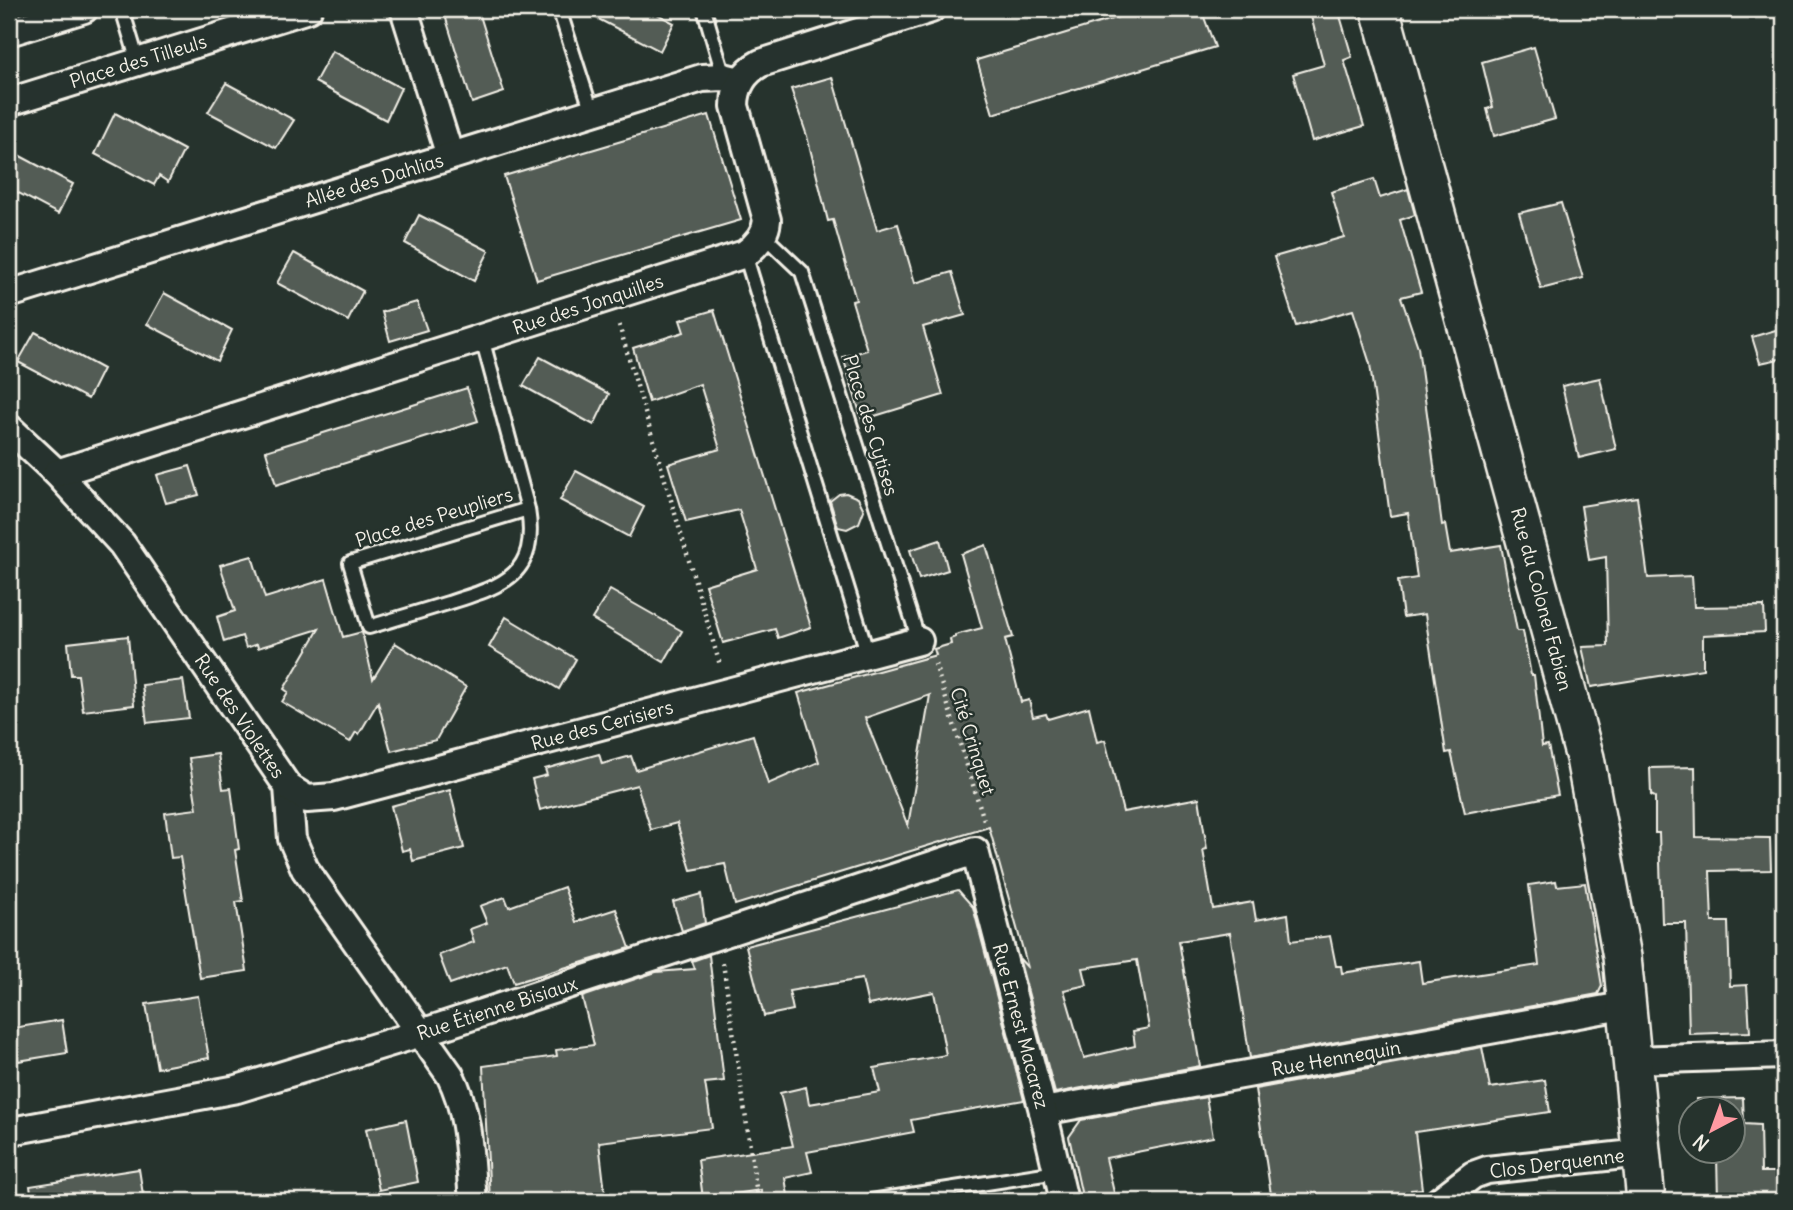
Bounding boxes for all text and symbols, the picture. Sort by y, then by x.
street label: Place des Tilleuls [67,29,209,93]
street label: Allée des Dahlias [302,148,446,212]
street label: Rue des Jonquilles [510,268,666,340]
street label: Place des Cytises [838,352,904,498]
street label: Place des Peupliers [353,482,515,552]
street label: Rue du Colonel Fabien [1506,505,1578,693]
street label: Rue des Violettes [190,649,290,783]
street label: Cité Crinquet [945,684,1001,798]
street label: Rue des Cerisiers [528,695,676,755]
street label: Rue Ernest Macarez [987,941,1055,1111]
street label: Rue Étienne Bisiaux [414,971,581,1045]
street label: Rue Hennequin [1270,1035,1402,1081]
north arrow [1678,1094,1748,1164]
text: N [1688,1129,1714,1156]
street label: Clos Derquenne [1488,1143,1626,1183]

